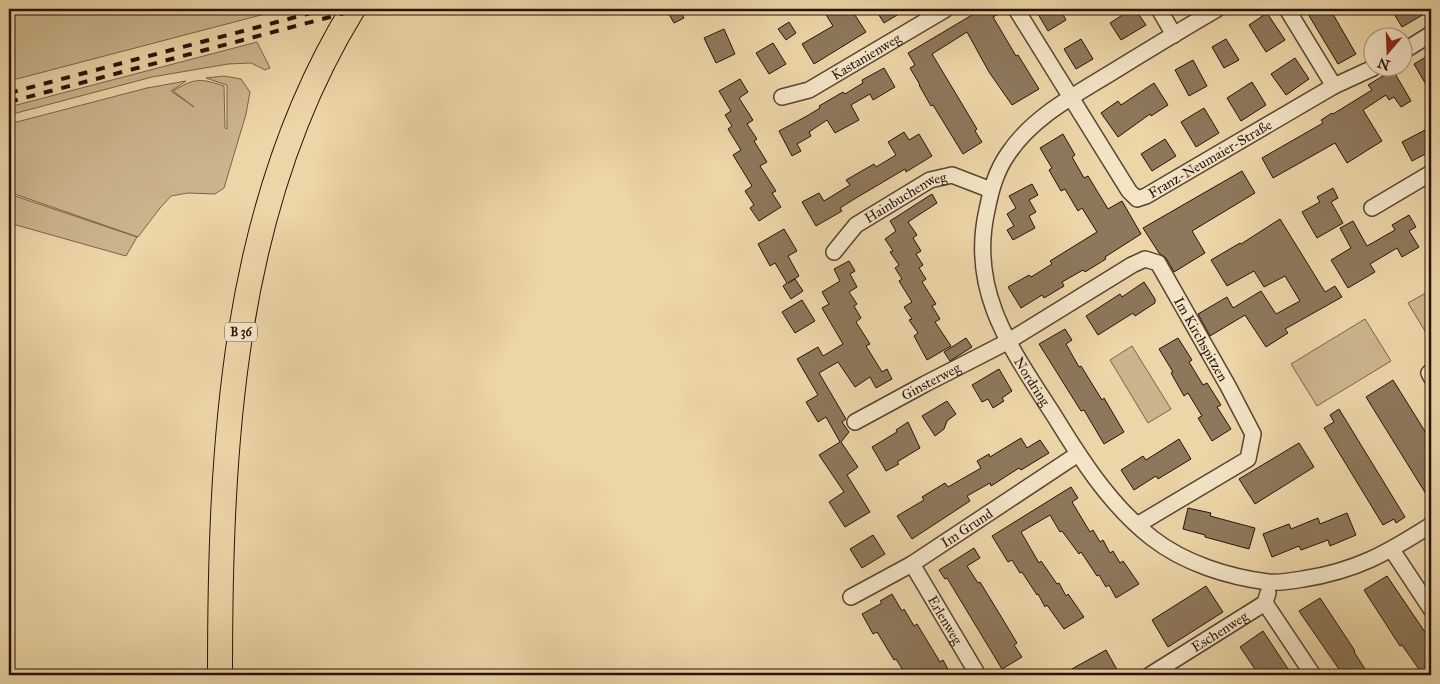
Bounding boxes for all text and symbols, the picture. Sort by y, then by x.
north arrow [1362,28,1412,78]
street label: Kastanienweg [828,29,904,84]
text: N [1375,54,1392,74]
street label: Franz-Neumaier-Straße [1145,116,1275,202]
street label: Hainbuchenweg [861,168,949,227]
street label: Im Kirchspitzen [1170,294,1232,385]
road number: B 36 [225,322,257,342]
street label: Nordring [1010,354,1054,409]
street label: Ginsterweg [898,359,964,404]
street label: Im Grund [938,505,996,551]
street label: Erlenweg [924,593,966,648]
street label: Eschenweg [1188,608,1252,656]

